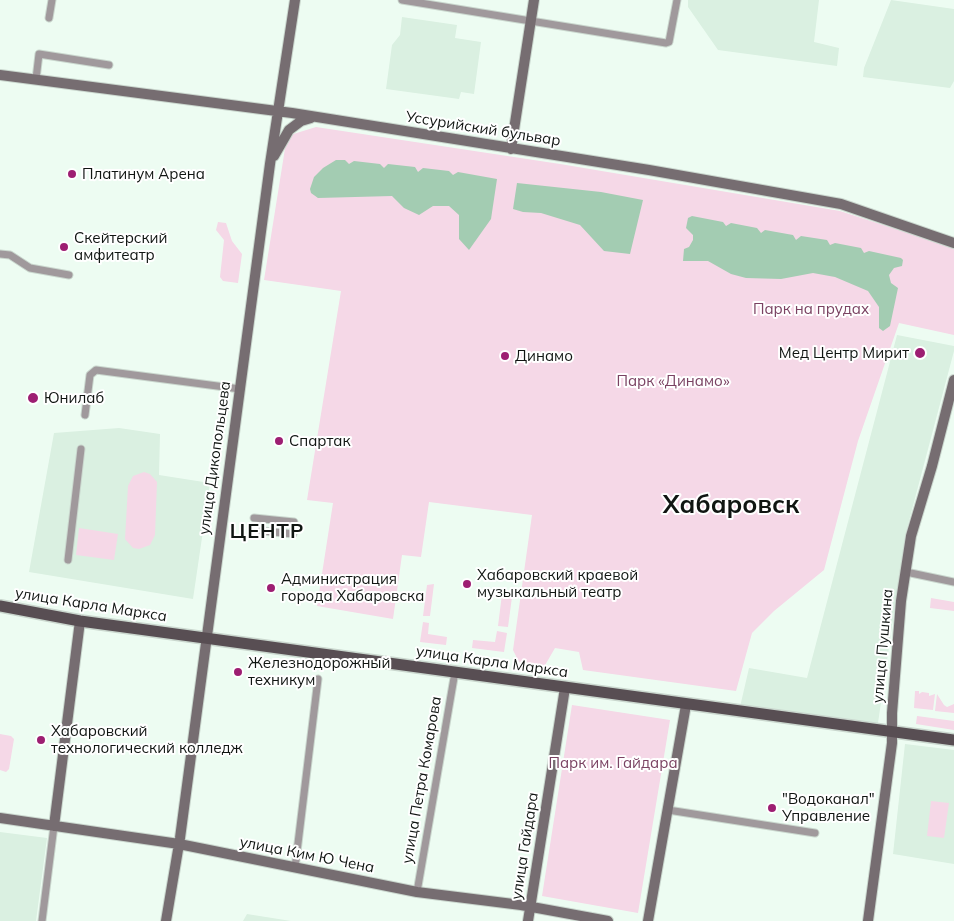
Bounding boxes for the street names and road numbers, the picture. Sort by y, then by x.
street label: Уссурийский бульвар [404,108,562,150]
street label: улица Дикопольцева [195,380,235,536]
street label: улица Карла Маркса [14,584,168,626]
street label: улица Пушкина [869,588,897,704]
street label: улица Карла Маркса [415,642,569,682]
street label: улица Петра Комарова [398,695,446,865]
street label: улица Гайдара [508,791,542,901]
street label: улица Ким Ю Чена [238,833,376,877]

